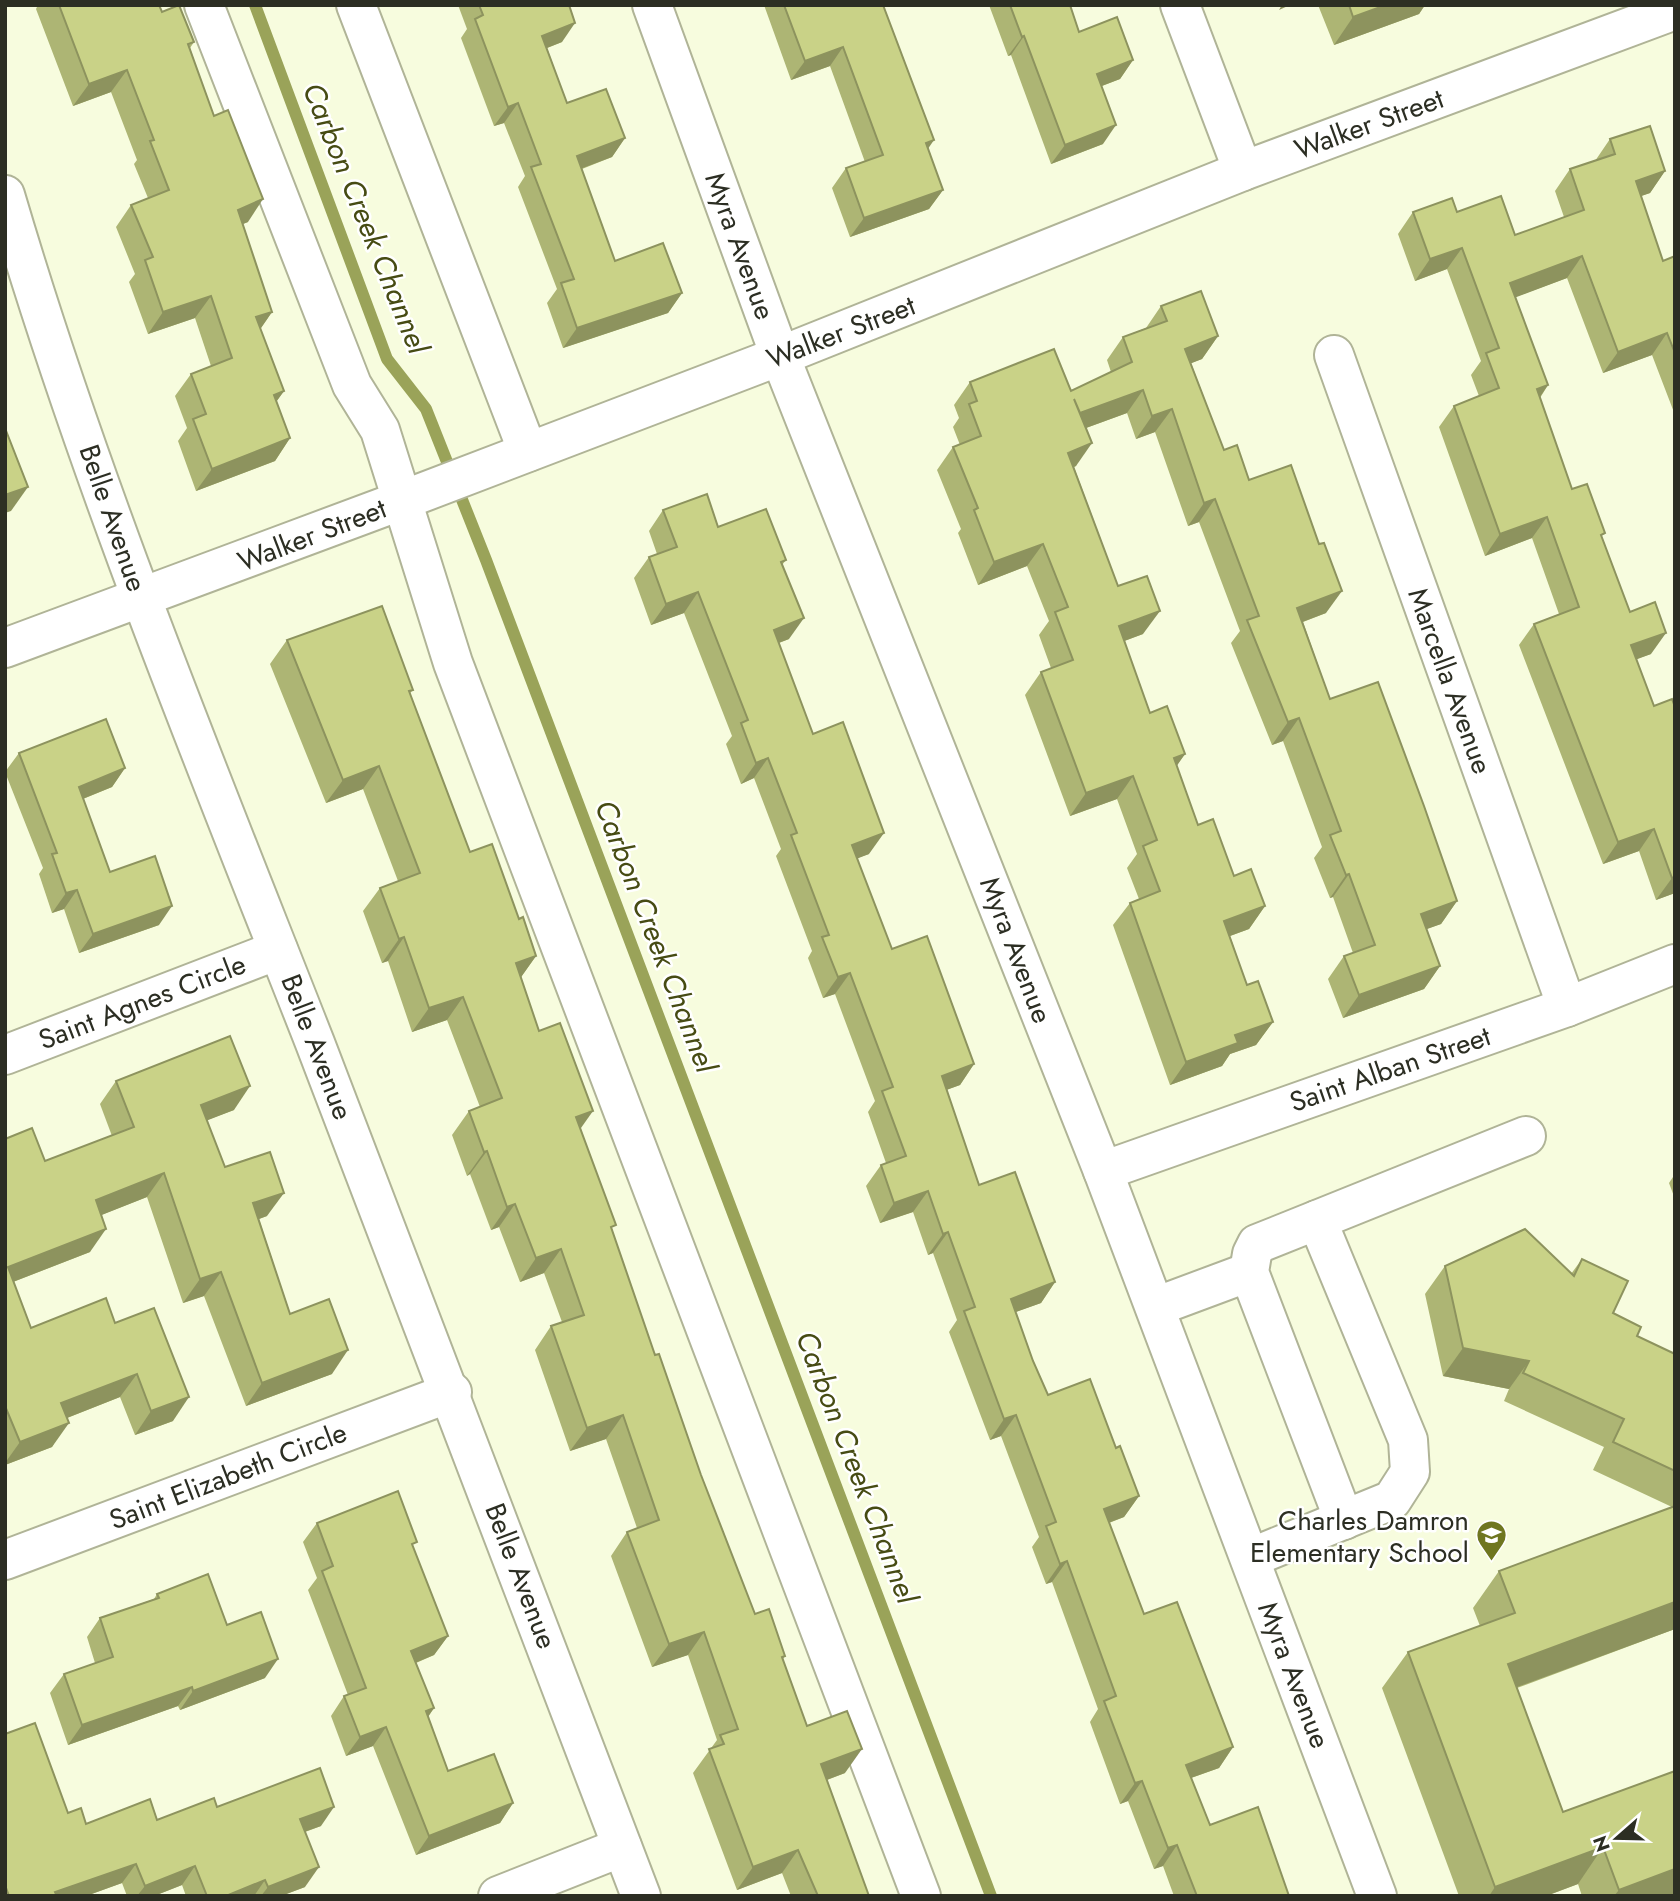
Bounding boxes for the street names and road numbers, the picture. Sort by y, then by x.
street label: Walker Street [1289,78,1450,170]
street label: Myra Avenue [694,167,786,325]
street label: Walker Street [761,285,921,379]
street label: Belle Avenue [69,439,157,597]
street label: Walker Street [232,488,392,582]
street label: Marcella Avenue [1397,582,1503,780]
street label: Myra Avenue [969,871,1063,1029]
street label: Saint Agnes Circle [32,944,252,1060]
street label: Belle Avenue [270,968,364,1126]
street label: Saint Alban Street [1284,1015,1496,1123]
street label: Saint Elizabeth Circle [103,1412,353,1540]
street label: Belle Avenue [474,1497,568,1655]
street label: Myra Avenue [1247,1596,1341,1754]

